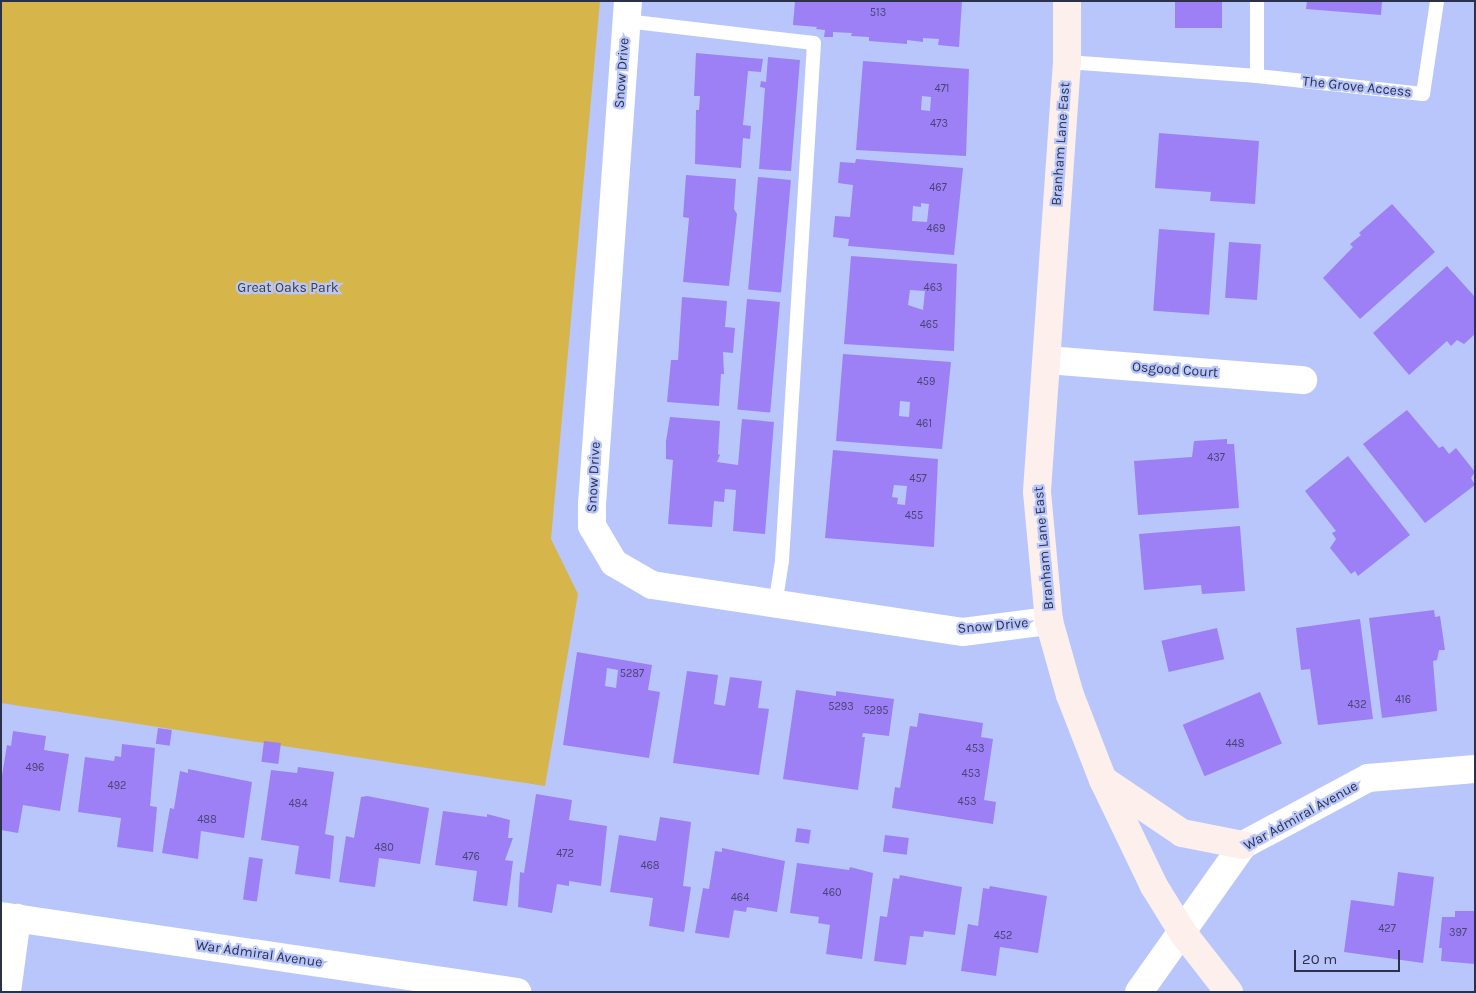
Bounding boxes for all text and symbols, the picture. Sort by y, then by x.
house number: 513 [870,6,886,20]
street label: Snow Drive [611,37,633,109]
street label: The Grove Access [1302,73,1412,101]
house number: 471 [935,82,949,96]
street label: Branham Lane East [1048,82,1074,206]
house number: 473 [930,117,948,131]
house number: 467 [929,181,947,195]
house number: 469 [927,222,945,236]
park label: Great Oaks Park [237,280,339,296]
house number: 463 [924,281,942,295]
house number: 465 [920,318,938,332]
street label: Osgood Court [1131,359,1219,381]
house number: 459 [917,375,935,389]
house number: 461 [916,417,932,431]
street label: Snow Drive [584,441,604,513]
house number: 437 [1207,451,1225,465]
house number: 457 [909,472,927,486]
street label: Branham Lane East [1030,486,1058,610]
house number: 455 [905,509,923,523]
street label: Snow Drive [957,615,1029,637]
house number: 5287 [620,667,644,681]
house number: 416 [1395,693,1411,707]
house number: 432 [1347,698,1367,712]
house number: 5293 [828,700,854,714]
house number: 5295 [863,704,889,718]
house number: 448 [1225,737,1245,751]
house number: 453 [966,742,984,756]
house number: 496 [26,761,44,775]
house number: 453 [962,767,980,781]
street label: War Admiral Avenue [1241,778,1361,854]
house number: 492 [108,779,126,793]
house number: 453 [958,795,976,809]
house number: 484 [288,797,308,811]
house number: 488 [197,813,217,827]
house number: 480 [374,841,394,855]
house number: 472 [556,847,574,861]
house number: 476 [462,850,480,864]
house number: 468 [640,859,660,873]
house number: 460 [823,886,841,900]
house number: 464 [731,891,749,905]
house number: 427 [1378,922,1396,936]
house number: 397 [1449,926,1467,940]
house number: 452 [994,929,1012,943]
street label: War Admiral Avenue [195,937,323,971]
scale bar [1296,940,1402,972]
text: 20 m [1302,950,1337,968]

